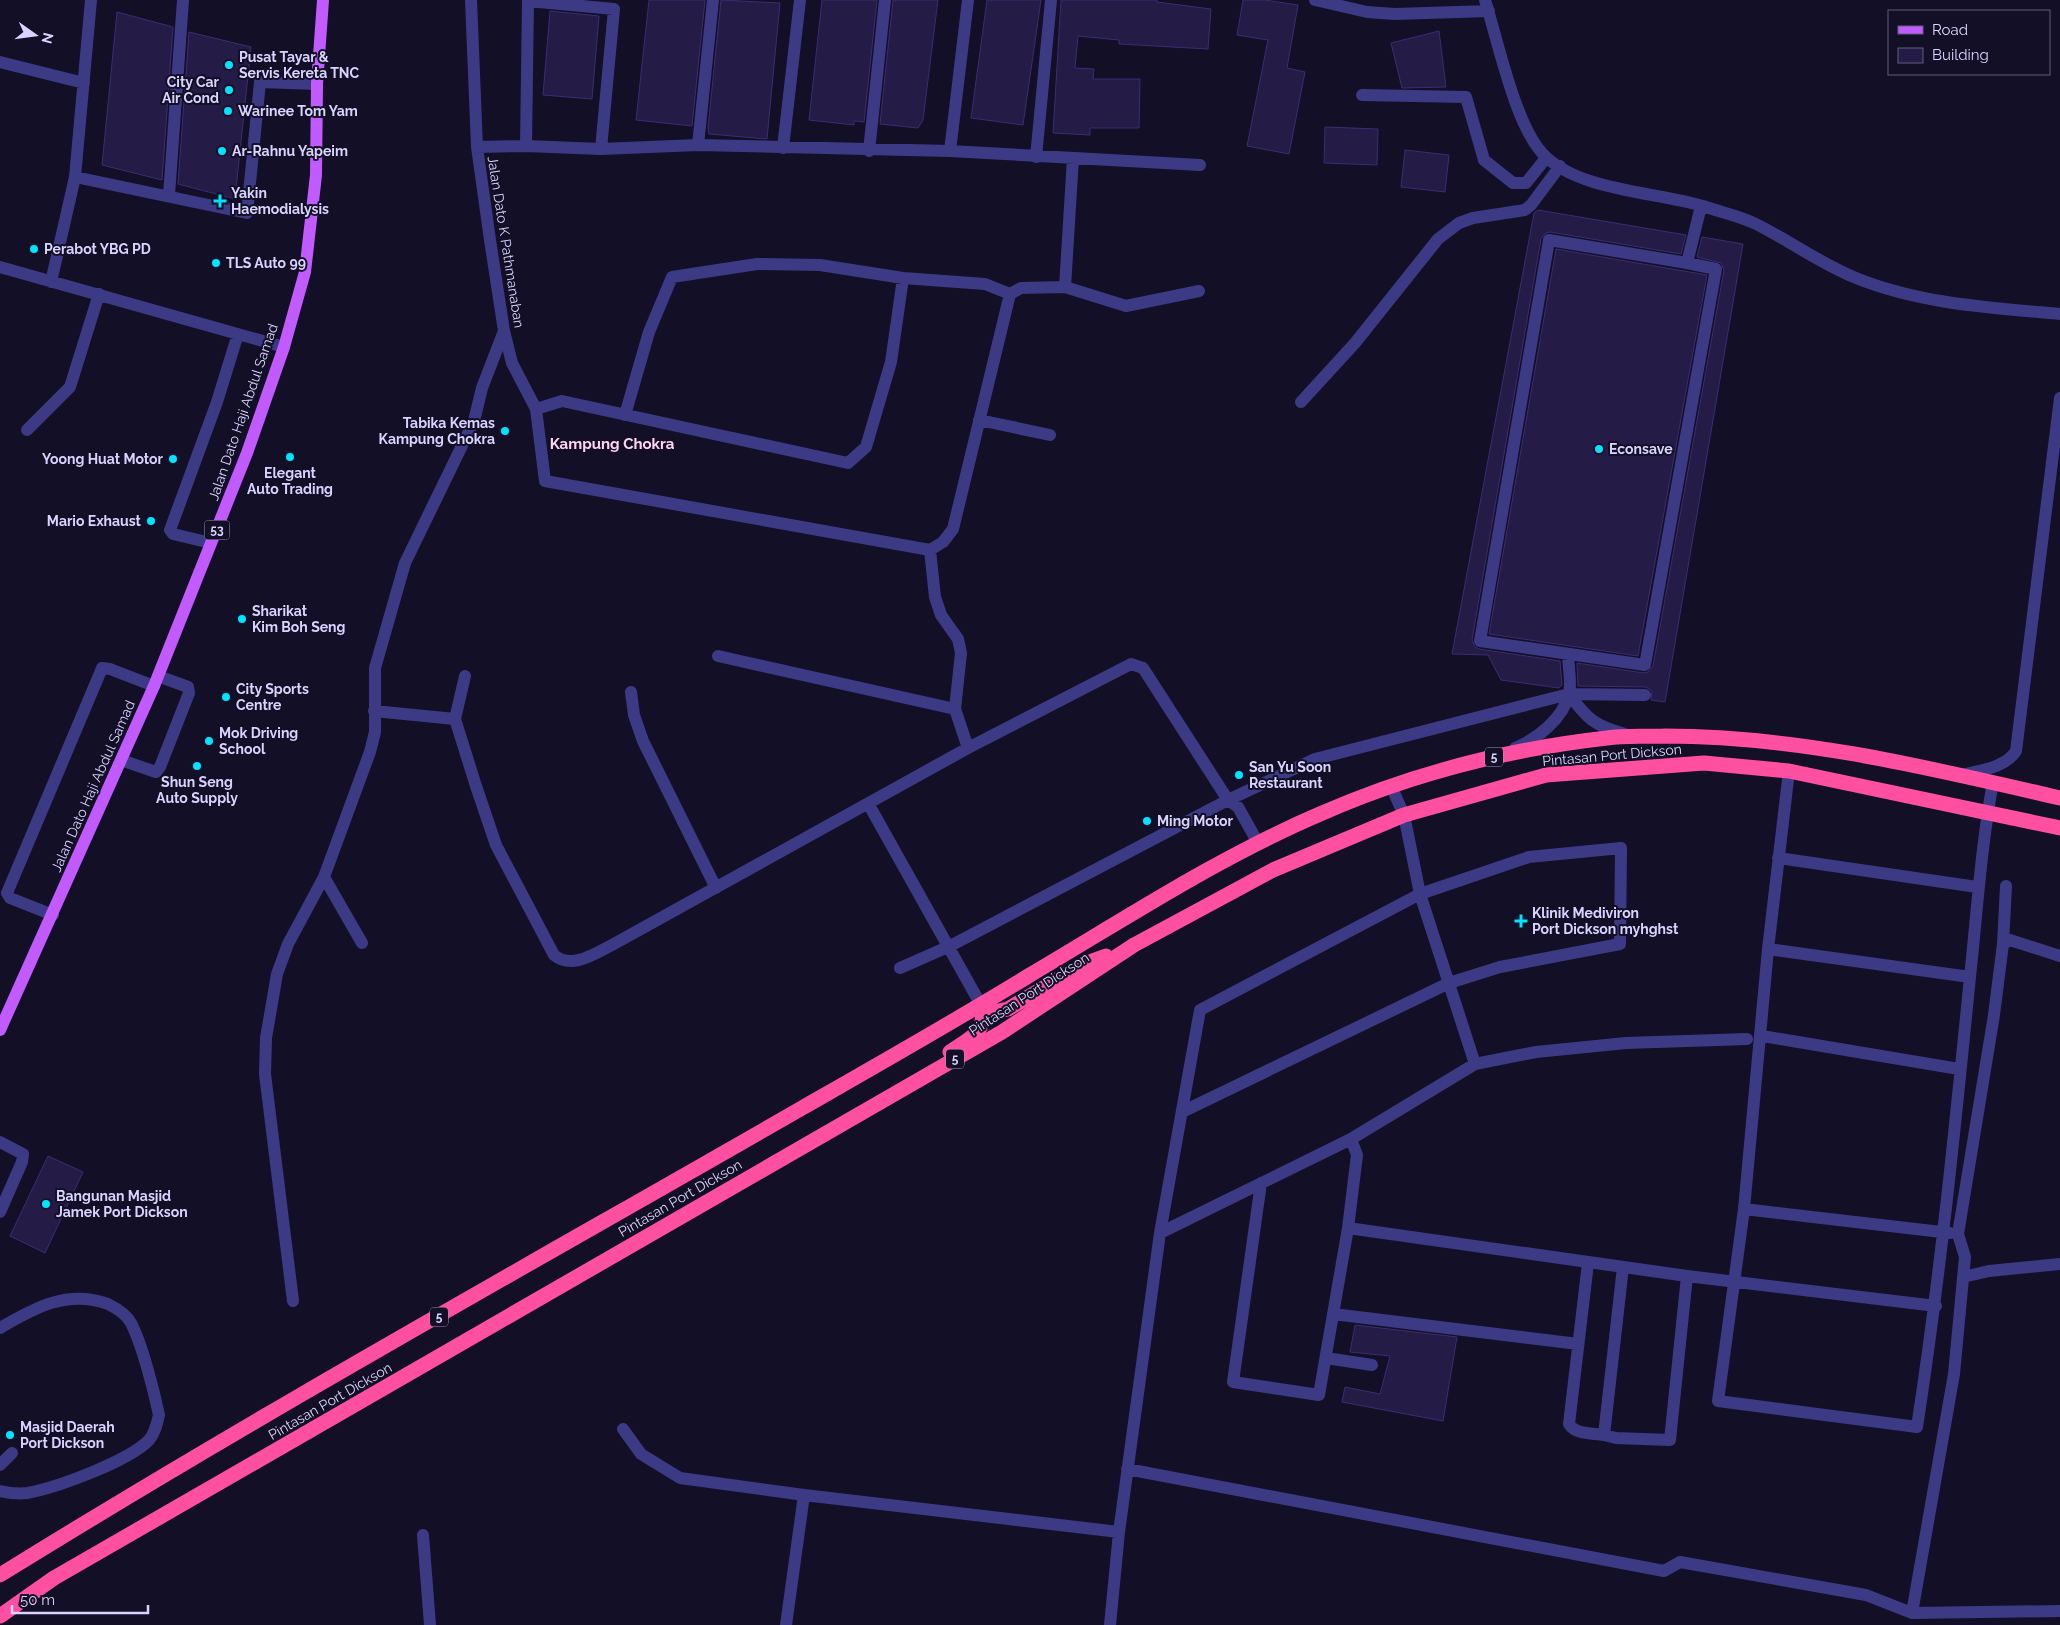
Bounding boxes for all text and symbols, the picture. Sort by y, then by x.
north arrow [10,10,60,60]
legend [1888,10,2050,75]
text: Road [1932,21,1968,39]
text: N [39,31,57,45]
text: Building [1932,46,1989,64]
place label: Pusat Tayar & Servis Kereta TNC [239,49,360,81]
marker: Pusat Tayar & Servis Kereta TNC [223,59,235,71]
place label: City Car Air Cond [162,74,220,106]
marker: City Car Air Cond [223,84,235,96]
place label: Warinee Tom Yam [238,103,358,119]
marker: Warinee Tom Yam [222,105,234,117]
place label: Ar-Rahnu Yapeim [232,143,348,159]
marker: Ar-Rahnu Yapeim [216,145,228,157]
street label: Jalan Dato K Pathmanaban [485,155,527,329]
place label: Yakin Haemodialysis [231,185,329,217]
marker: Yakin Haemodialysis [213,194,227,208]
place label: Perabot YBG PD [44,241,151,257]
marker: Perabot YBG PD [28,243,40,255]
place label: TLS Auto 99 [226,255,306,271]
marker: TLS Auto 99 [210,257,222,269]
street label: Jalan Dato Haji Abdul Samad [205,321,281,503]
place label: Tabika Kemas Kampung Chokra [379,415,495,447]
marker: Tabika Kemas Kampung Chokra [499,425,511,437]
district label: Kampung Chokra [550,435,675,453]
place label: Econsave [1609,441,1673,457]
marker: Econsave [1593,443,1605,455]
place label: Yoong Huat Motor [42,451,164,467]
marker: Elegant Auto Trading [284,451,296,463]
marker: Yoong Huat Motor [167,453,179,465]
place label: Elegant Auto Trading [247,465,333,497]
place label: Mario Exhaust [47,513,142,529]
marker: Mario Exhaust [145,515,157,527]
road number: 53 [204,520,230,540]
place label: Sharikat Kim Boh Seng [252,603,346,635]
marker: Sharikat Kim Boh Seng [236,613,248,625]
place label: City Sports Centre [236,681,309,713]
marker: City Sports Centre [220,691,232,703]
street label: Jalan Dato Haji Abdul Samad [48,698,138,874]
place label: Mok Driving School [219,725,298,757]
marker: Mok Driving School [203,735,215,747]
street label: Pintasan Port Dickson [1542,741,1682,769]
road number: 5 [1485,748,1503,766]
place label: San Yu Soon Restaurant [1249,759,1331,791]
marker: Shun Seng Auto Supply [191,760,203,772]
marker: San Yu Soon Restaurant [1233,769,1245,781]
place label: Shun Seng Auto Supply [156,774,238,806]
place label: Ming Motor [1157,813,1233,829]
marker: Ming Motor [1141,815,1153,827]
place label: Klinik Mediviron Port Dickson myhghst [1532,905,1679,937]
marker: Klinik Mediviron Port Dickson myhghst [1514,914,1528,928]
street label: Pintasan Port Dickson [966,949,1092,1039]
road number: 5 [946,1050,964,1068]
street label: Pintasan Port Dickson [615,1156,745,1240]
place label: Bangunan Masjid Jamek Port Dickson [56,1188,188,1220]
marker: Bangunan Masjid Jamek Port Dickson [40,1198,52,1210]
road number: 5 [430,1308,448,1326]
street label: Pintasan Port Dickson [265,1359,395,1443]
place label: Masjid Daerah Port Dickson [20,1419,115,1451]
marker: Masjid Daerah Port Dickson [4,1429,16,1441]
scale bar [12,1582,149,1614]
text: 50 m [20,1591,55,1609]

